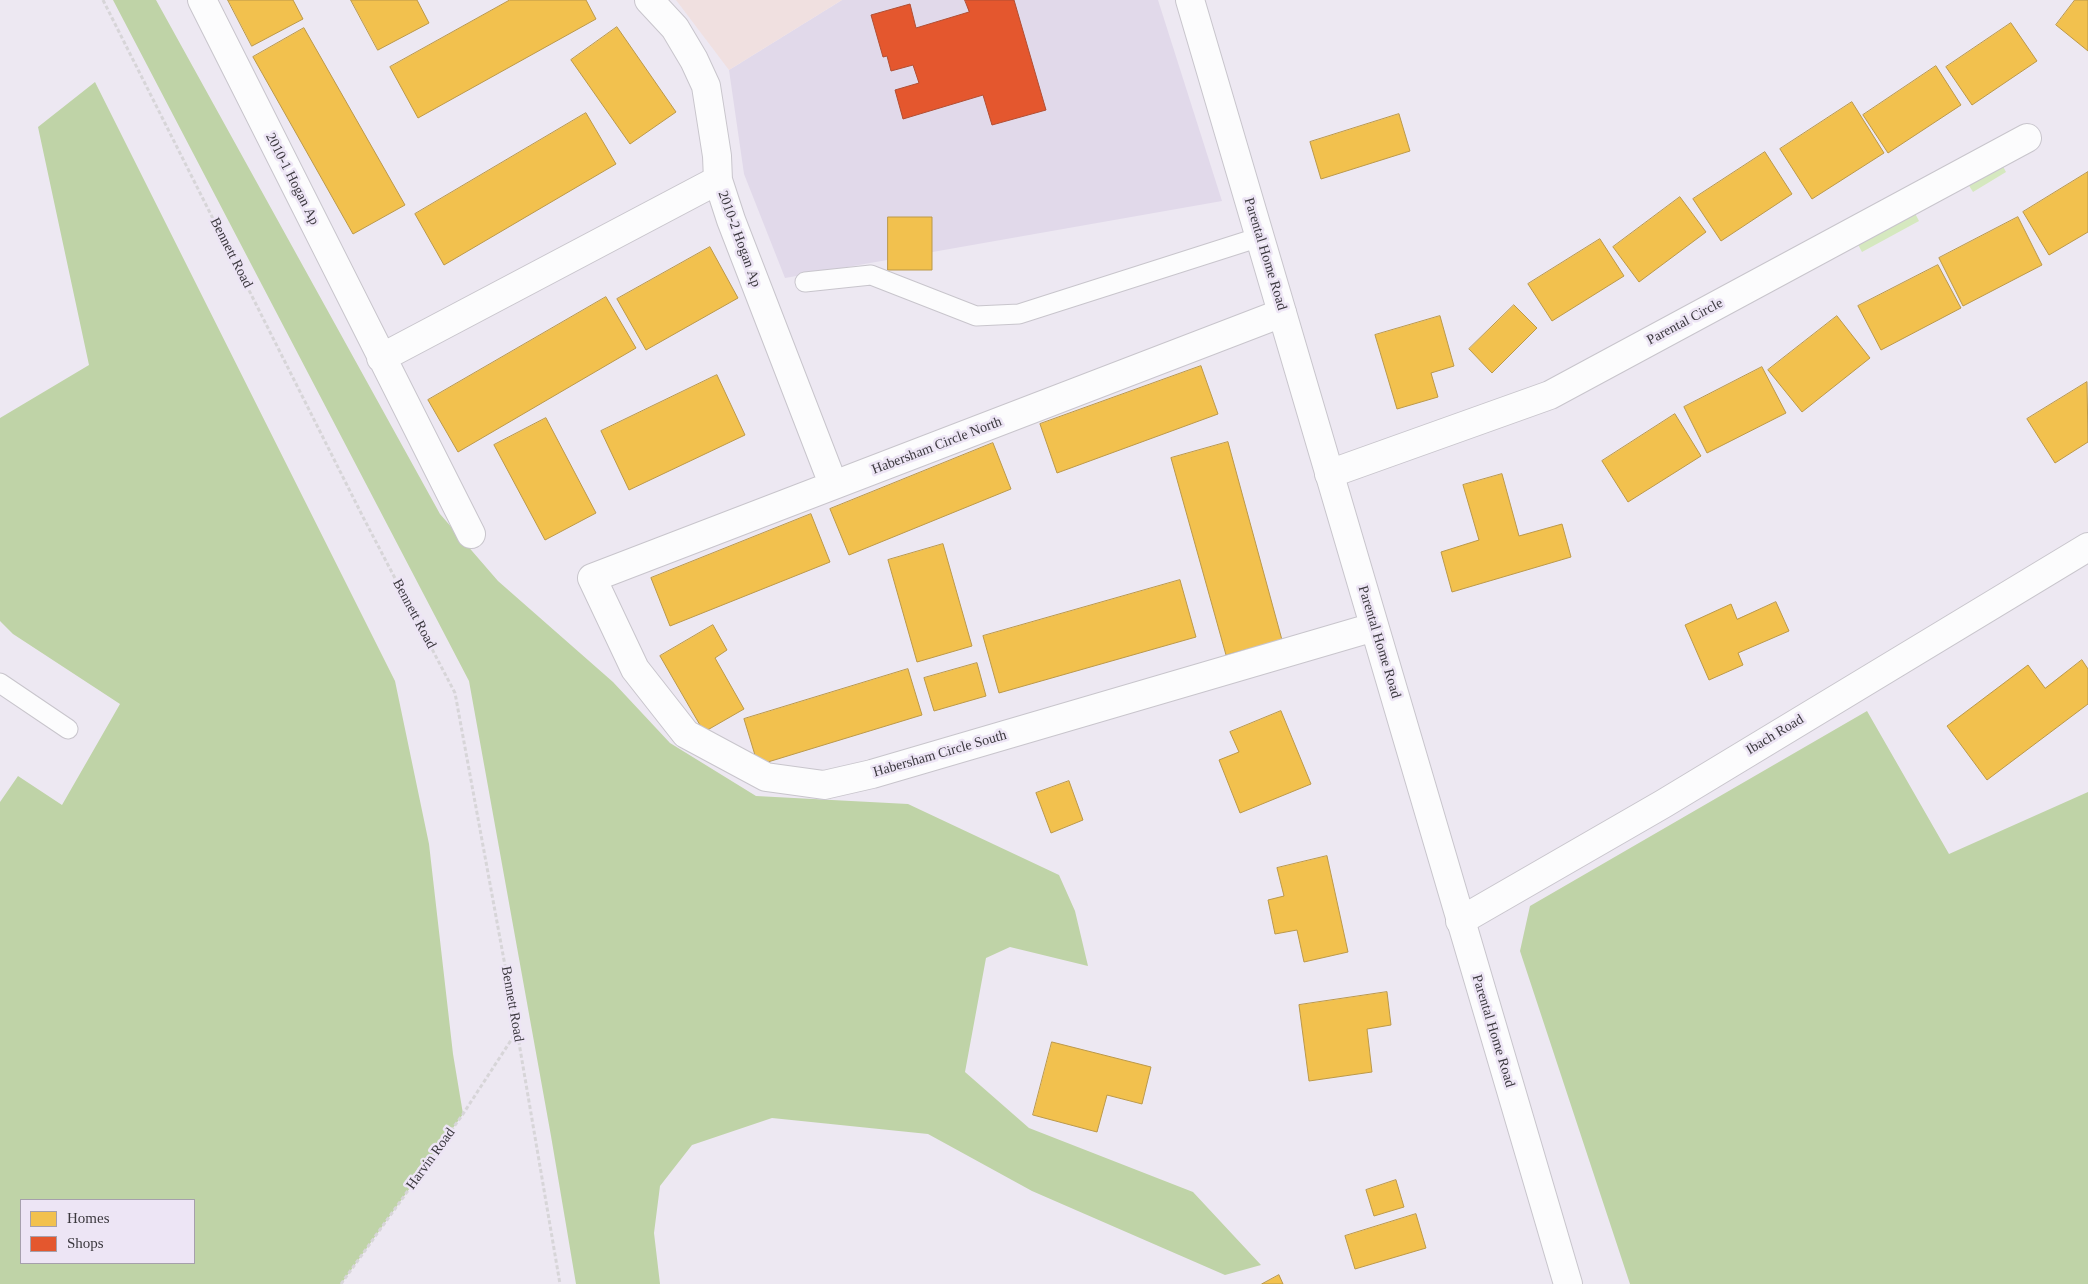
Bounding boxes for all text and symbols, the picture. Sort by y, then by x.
street label: 2010-1 Hogan Ap [262,130,322,228]
street label: 2010-2 Hogan Ap [714,189,764,289]
street label: Parental Home Road [1240,196,1290,312]
street label: Bennett Road [206,215,256,291]
street label: Parental Circle [1644,295,1726,349]
street label: Habersham Circle North [870,413,1004,479]
street label: Bennett Road [389,576,439,652]
street label: Parental Home Road [1354,584,1404,700]
street label: Ibach Road [1743,711,1807,759]
street label: Habersham Circle South [872,727,1008,781]
street label: Bennett Road [497,965,527,1043]
street label: Parental Home Road [1468,973,1518,1089]
street label: Harvin Road [403,1125,459,1193]
legend [20,1199,195,1264]
text: Homes [67,1210,110,1226]
text: Shops [67,1235,104,1251]

